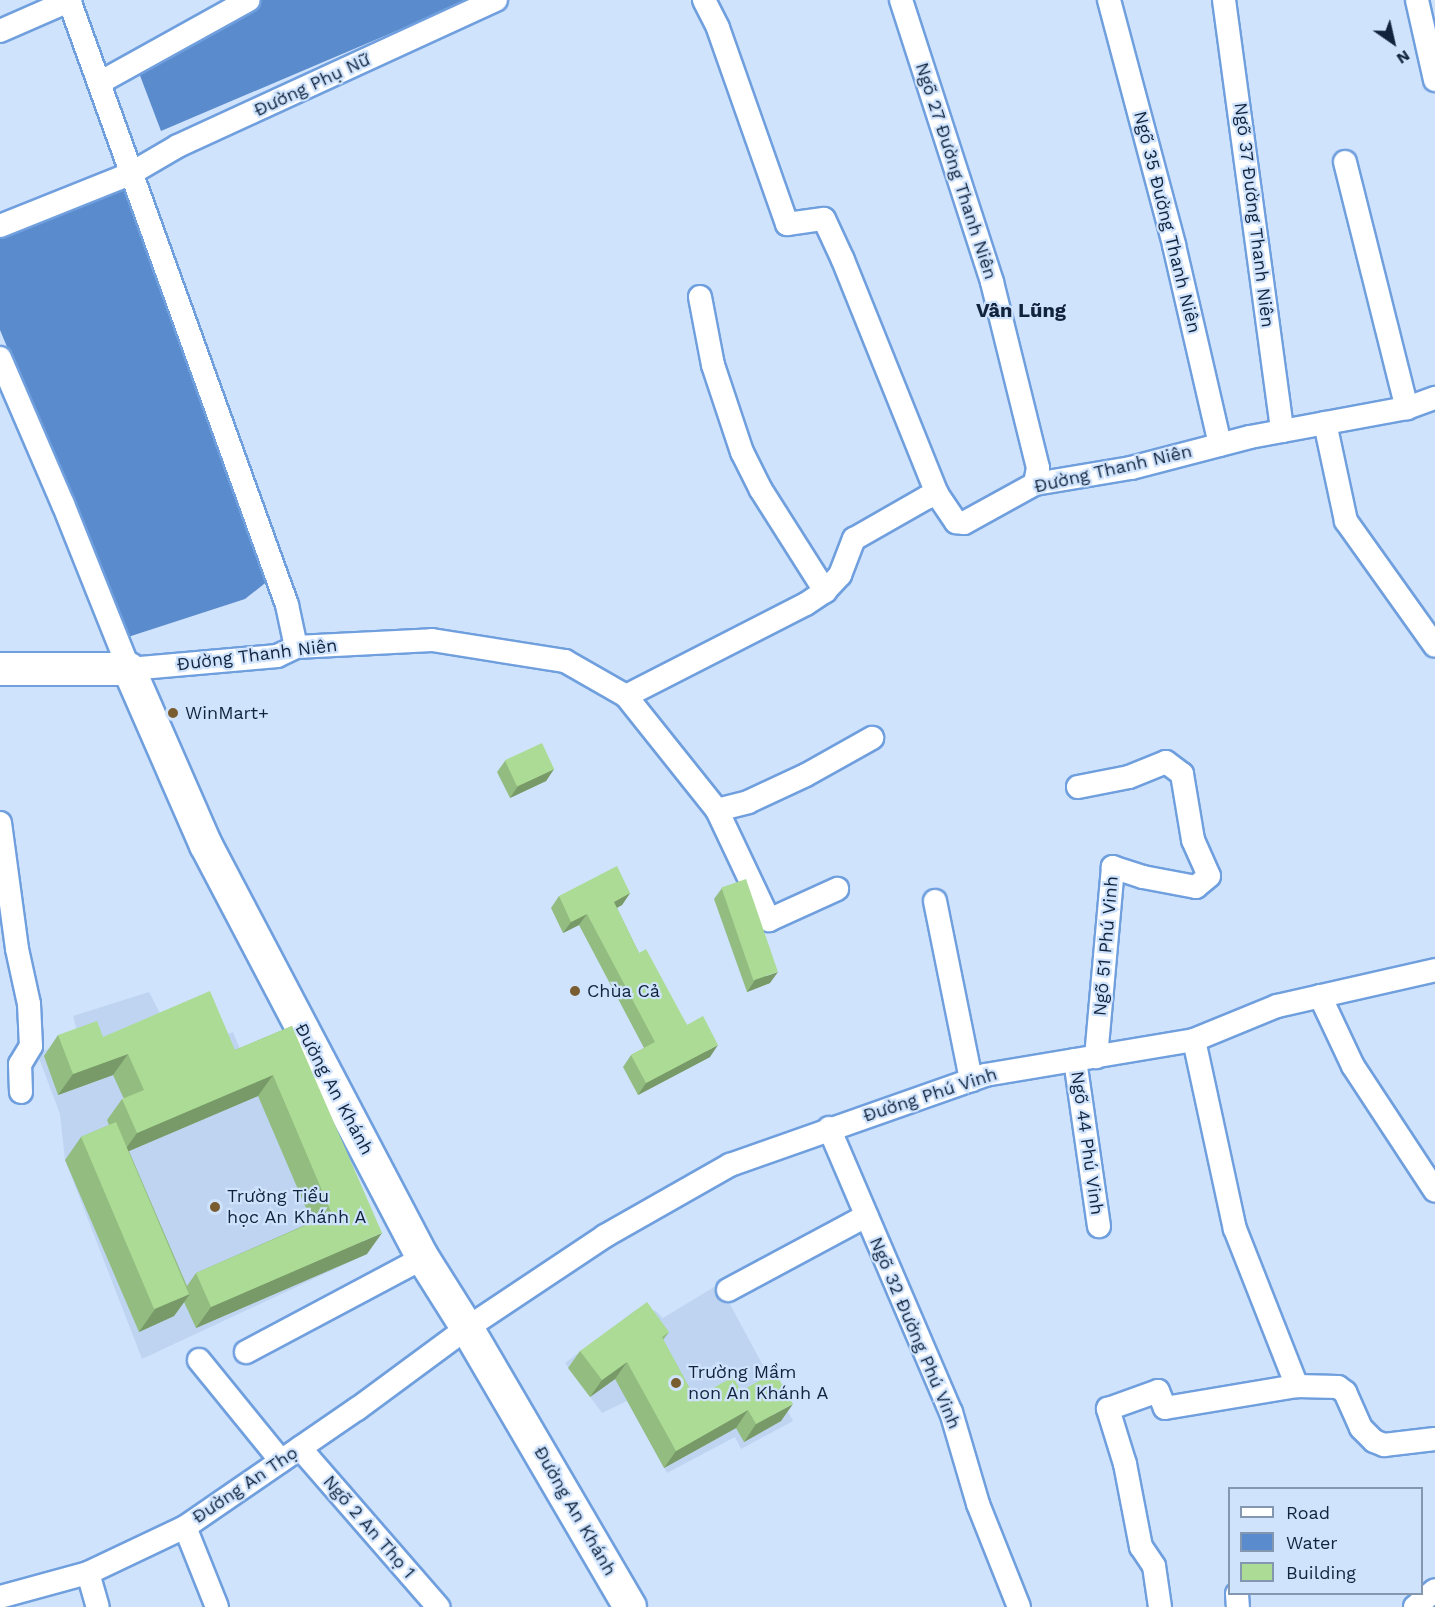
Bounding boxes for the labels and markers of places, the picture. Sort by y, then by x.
place label: WinMart+ [185,702,269,724]
marker: WinMart+ [166,706,180,720]
place label: Chùa Cả [587,980,660,1002]
marker: Chùa Cả [568,984,582,998]
place label: Trường Tiểu học An Khánh A [227,1186,368,1228]
marker: Trường Tiểu học An Khánh A [208,1200,222,1214]
place label: Trường Mầm non An Khánh A [688,1362,830,1404]
marker: Trường Mầm non An Khánh A [669,1376,683,1390]

